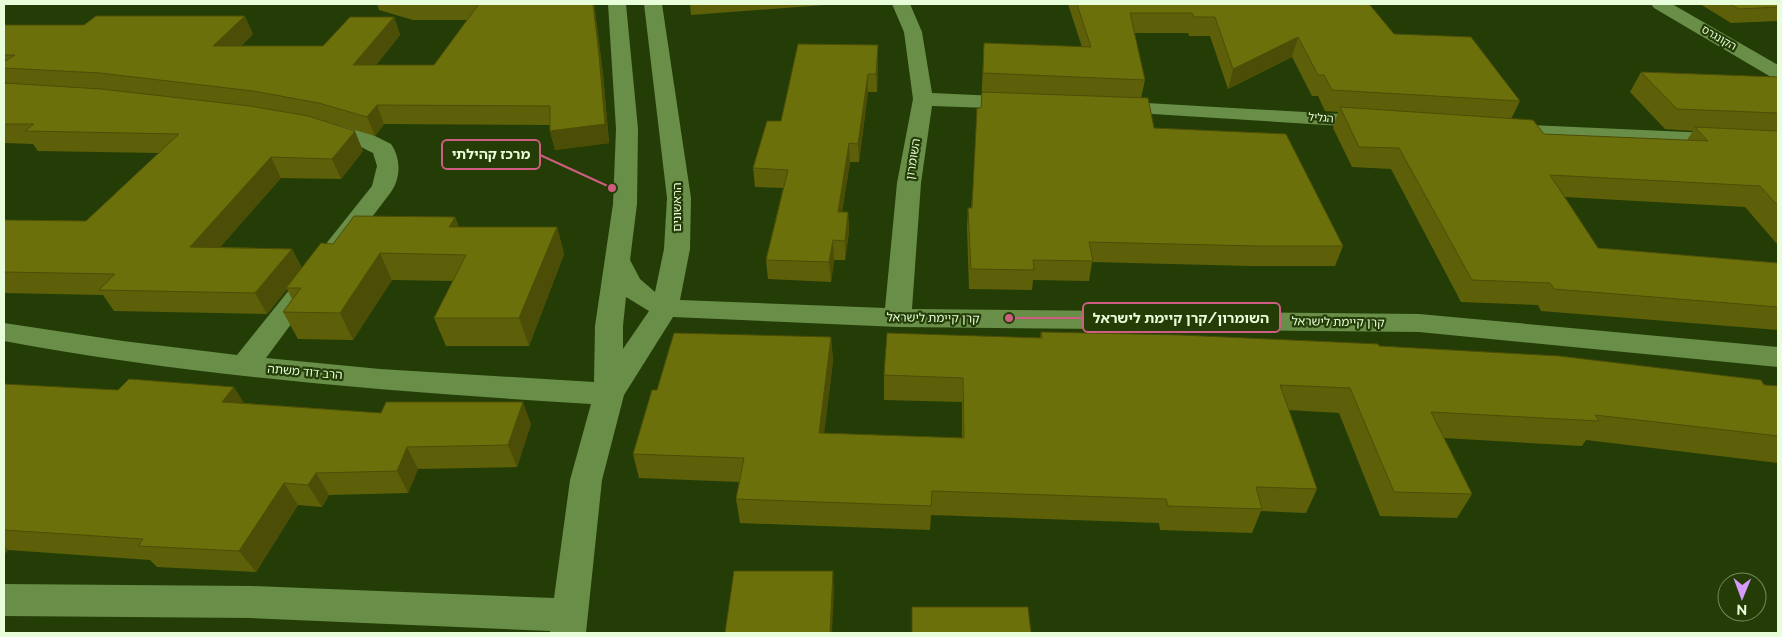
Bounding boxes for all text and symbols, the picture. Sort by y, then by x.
street label: הקונגרס [1699,23,1739,53]
street label: הגליל [1308,111,1334,125]
street label: השומרון [903,137,923,181]
callout: מרכז קהילתי [442,140,540,169]
text: מרכז קהילתי [452,146,530,162]
street label: הראשונים [670,182,684,232]
callout: השומרון/קרן קיימת לישראל [1083,303,1280,332]
street label: קרן קיימת לישראל [886,310,980,326]
text: השומרון/קרן קיימת לישראל [1093,310,1269,326]
street label: קרן קיימת לישראל [1291,314,1385,330]
street label: הרב דוד משתה [267,362,343,382]
north arrow [1717,572,1767,622]
text: N [1736,602,1747,618]

